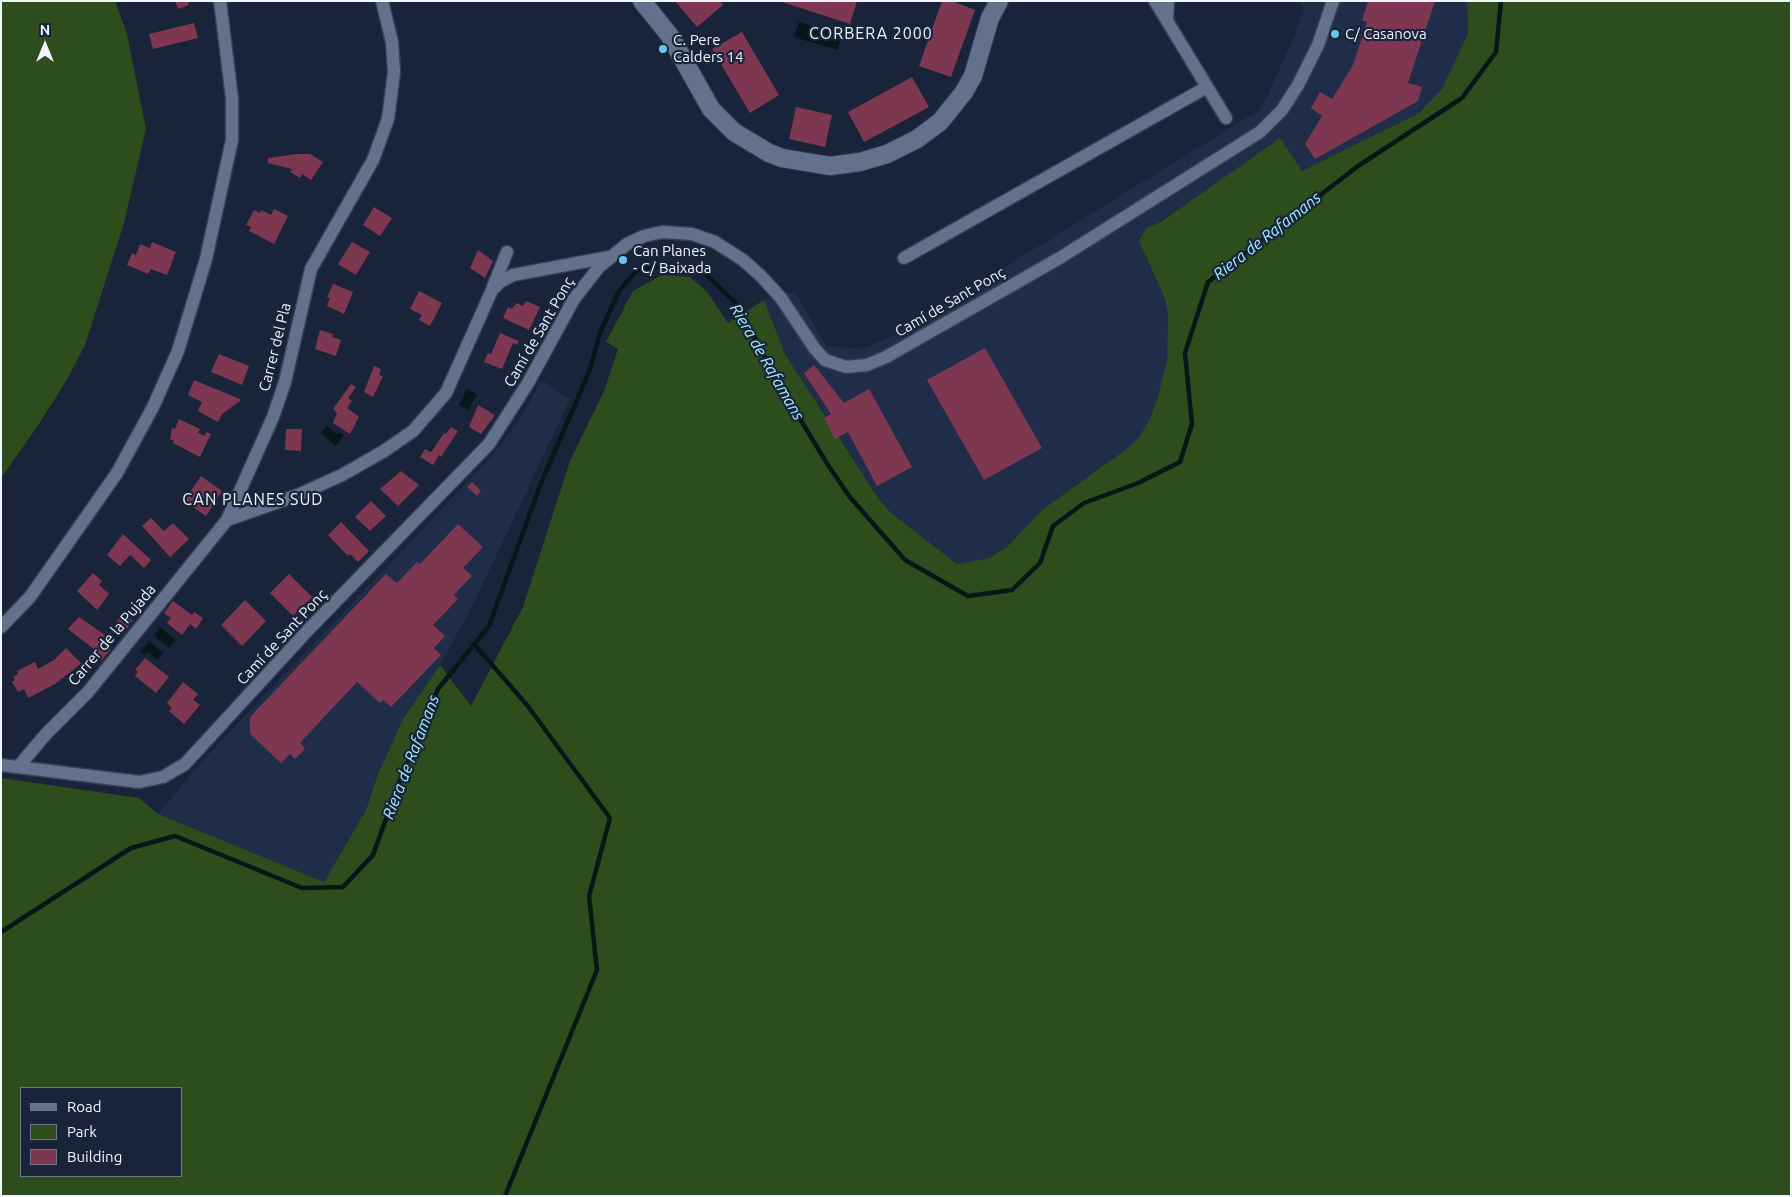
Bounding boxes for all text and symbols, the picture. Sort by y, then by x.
north arrow [20,20,70,70]
text: N [40,22,50,38]
district label: CORBERA 2000 [808,24,934,44]
place label: C/ Casanova [1345,25,1427,43]
marker: C/ Casanova [1329,28,1341,40]
place label: C. Pere Calders 14 [673,31,743,66]
marker: C. Pere Calders 14 [657,43,669,55]
water label: Riera de Rafamans [1209,188,1325,284]
place label: Can Planes - C/ Baixada [633,242,712,277]
marker: Can Planes - C/ Baixada [617,254,629,266]
street label: Camí de Sant Ponç [892,263,1008,341]
street label: Camí de Sant Ponç [500,274,578,390]
water label: Riera de Rafamans [726,300,808,424]
street label: Carrer del Pla [255,301,295,393]
district label: CAN PLANES SUD [181,490,325,510]
street label: Carrer de la Pujada [64,581,160,689]
street label: Camí de Sant Ponç [233,586,331,688]
water label: Riera de Rafamans [379,692,443,822]
legend [20,1087,182,1177]
text: Road [67,1098,102,1115]
text: Park [67,1123,97,1140]
text: Building [67,1148,122,1165]

